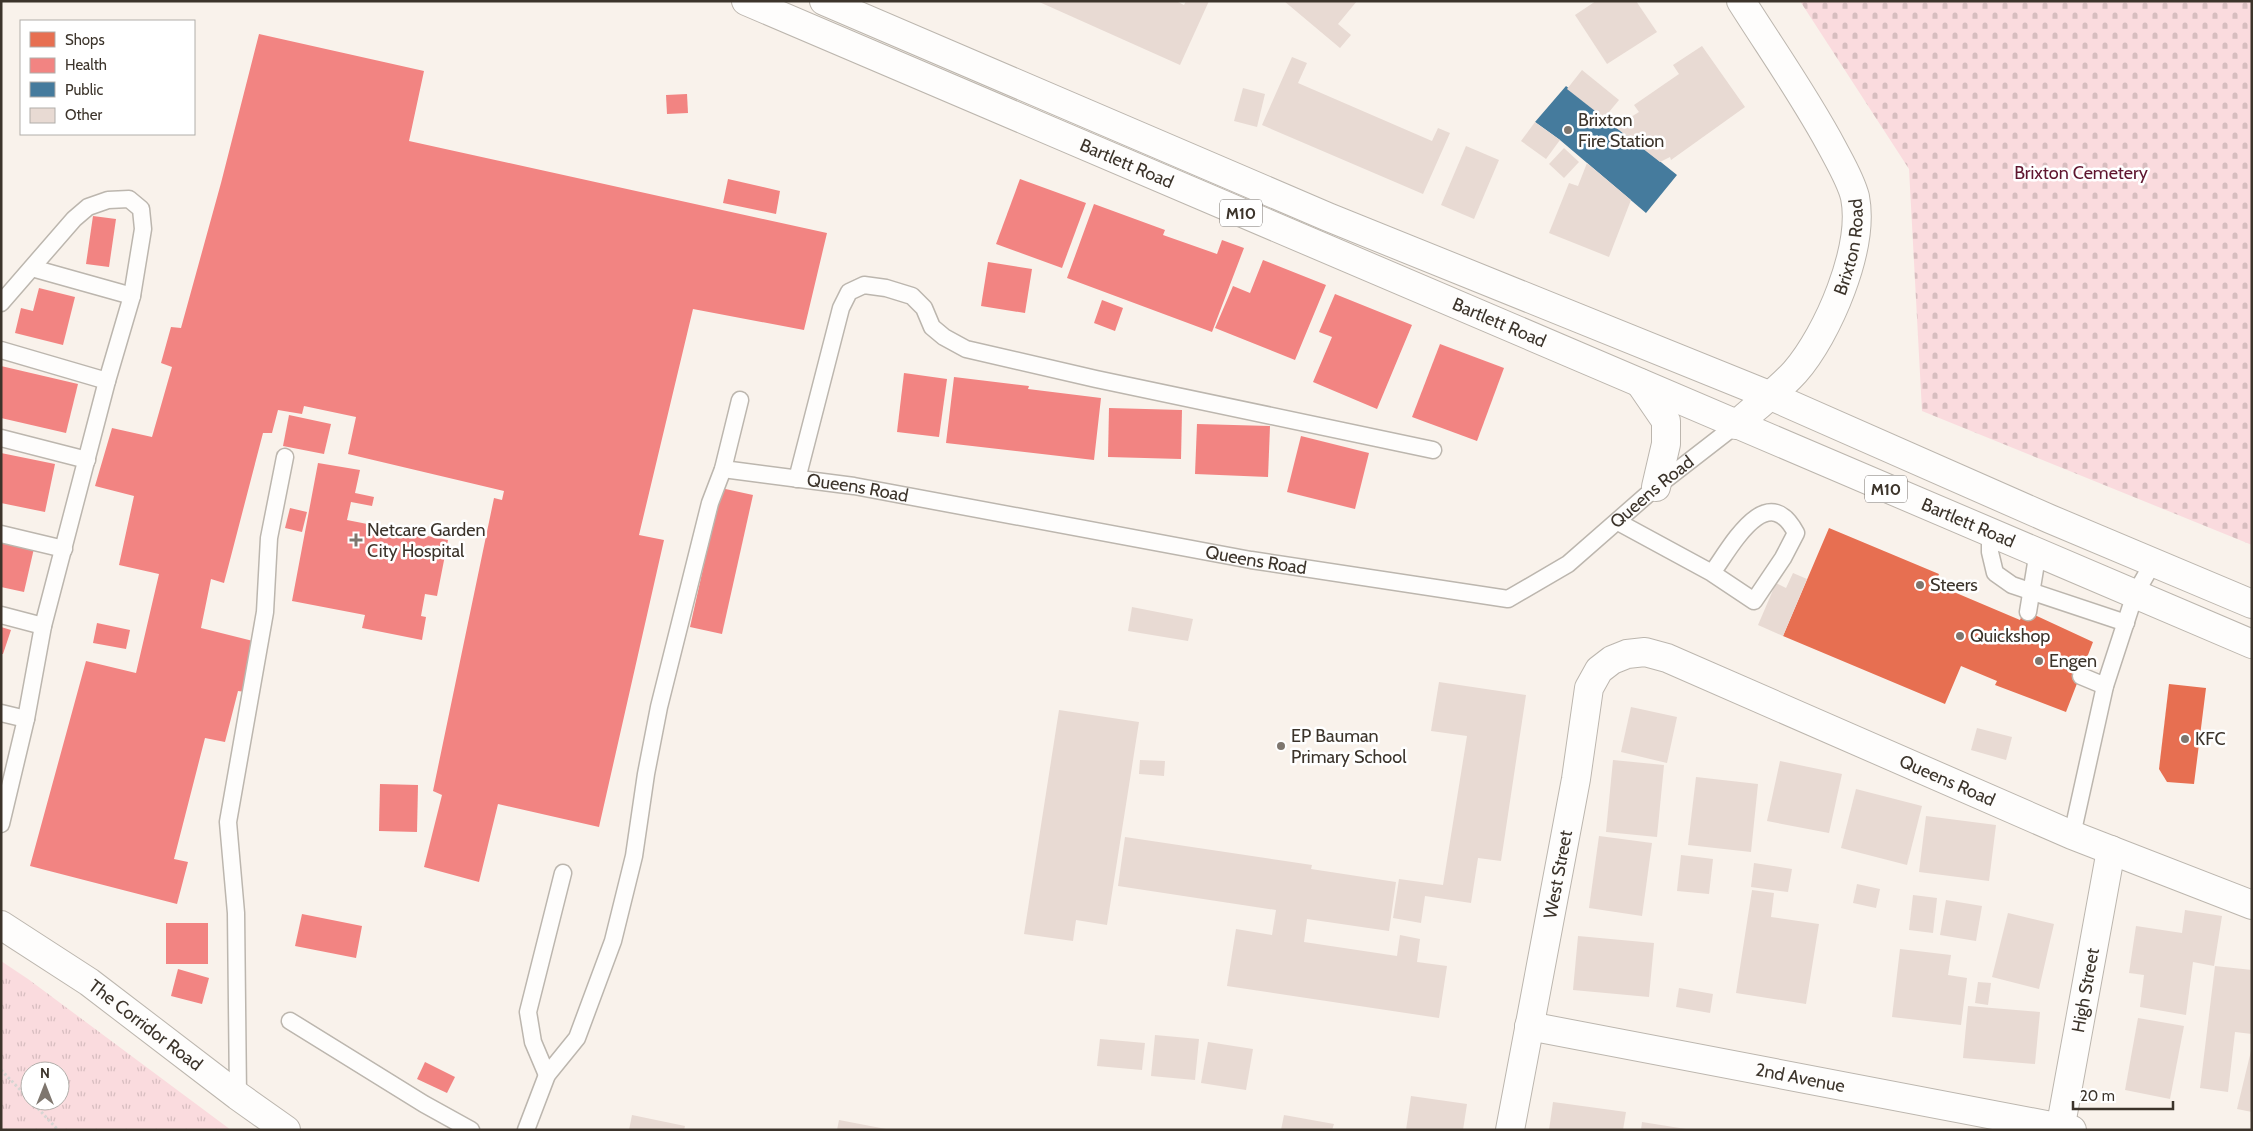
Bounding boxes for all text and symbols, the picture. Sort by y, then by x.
legend [20,20,195,135]
text: Shops [65,31,105,49]
text: Health [65,56,107,74]
text: Public [65,81,103,99]
text: Other [65,106,102,124]
place label: Brixton Fire Station [1578,109,1664,152]
marker: Brixton Fire Station [1562,124,1574,136]
street label: Bartlett Road [1077,134,1177,193]
park label: Brixton Cemetery [2014,162,2148,184]
street label: Brixton Road [1829,198,1868,298]
road number: M10 [1220,200,1262,227]
street label: Bartlett Road [1449,293,1549,352]
street label: Queens Road [1606,451,1698,533]
street label: Queens Road [806,469,910,507]
road number: M10 [1865,476,1907,502]
street label: Bartlett Road [1918,493,2018,553]
place label: Netcare Garden City Hospital [367,519,486,562]
marker: Netcare Garden City Hospital [349,533,363,547]
street label: Queens Road [1204,541,1308,579]
place label: Steers [1930,574,1978,596]
marker: Steers [1914,579,1926,591]
place label: Quickshop [1970,625,2050,647]
marker: Quickshop [1954,630,1966,642]
place label: Engen [2049,650,2097,672]
marker: Engen [2033,655,2045,667]
place label: EP Bauman Primary School [1291,725,1407,768]
place label: KFC [2195,728,2226,750]
marker: KFC [2179,733,2191,745]
marker: EP Bauman Primary School [1275,740,1287,752]
street label: Queens Road [1896,750,1999,811]
street label: West Street [1539,828,1577,920]
street label: High Street [2067,946,2104,1034]
street label: The Corridor Road [84,975,207,1076]
street label: 2nd Avenue [1753,1059,1847,1097]
north arrow [20,1061,70,1111]
text: N [40,1064,50,1082]
scale bar [2073,1078,2173,1110]
text: 20 m [2080,1087,2115,1105]

